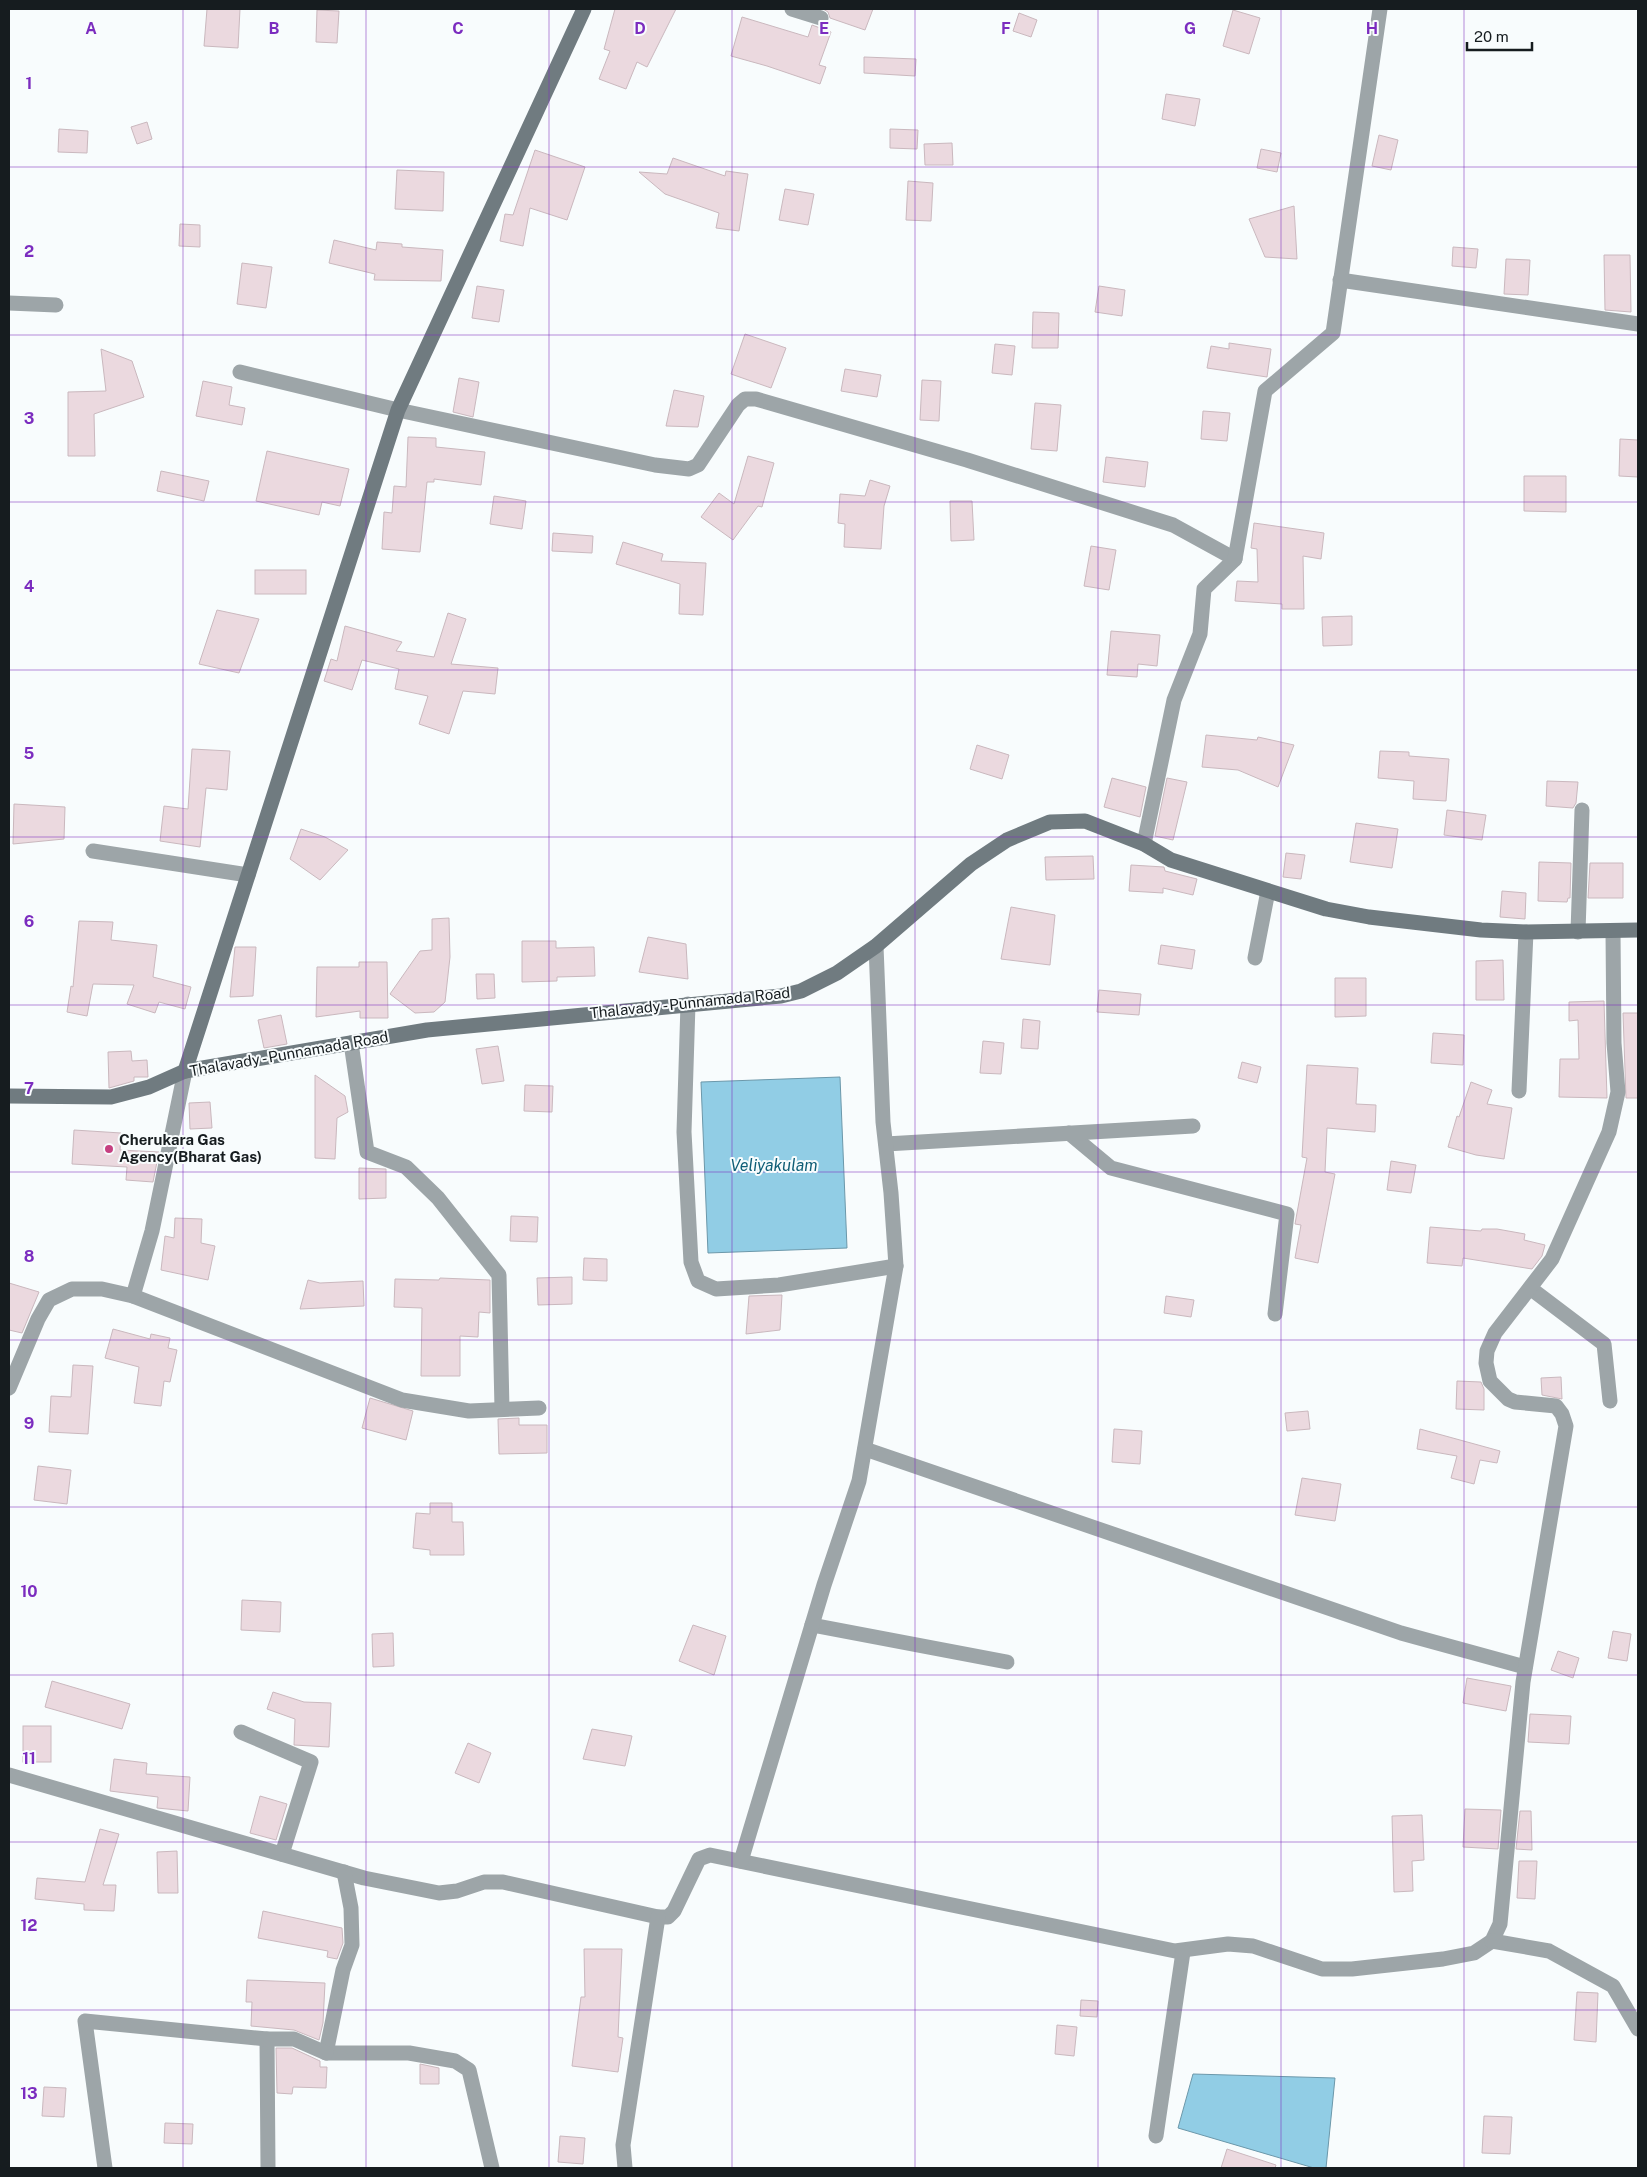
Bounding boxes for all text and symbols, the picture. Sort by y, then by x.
text: A [85,19,97,38]
text: B [269,19,280,38]
text: C [452,19,464,38]
text: D [634,19,646,38]
text: E [819,19,829,38]
text: F [1001,19,1011,38]
text: G [1184,19,1196,38]
text: H [1366,19,1378,38]
scale bar [1467,20,1532,52]
text: 20 m [1474,28,1509,45]
text: 1 [26,74,32,93]
text: 2 [24,242,34,261]
text: 3 [24,409,34,428]
text: 4 [24,577,35,596]
text: 5 [24,744,35,763]
text: 6 [24,912,34,931]
street label: Thalavady - Punnamada Road [589,984,791,1021]
street label: Thalavady - Punnamada Road [188,1028,390,1079]
text: 7 [24,1079,34,1098]
place label: Cherukara Gas Agency(Bharat Gas) [119,1131,262,1165]
marker: Cherukara Gas Agency(Bharat Gas) [103,1143,115,1155]
water label: Veliyakulam [730,1156,818,1175]
text: 8 [24,1247,35,1266]
text: 9 [24,1414,34,1433]
text: 10 [20,1582,38,1601]
text: 11 [22,1749,36,1768]
text: 12 [20,1916,38,1935]
text: 13 [20,2084,38,2103]

